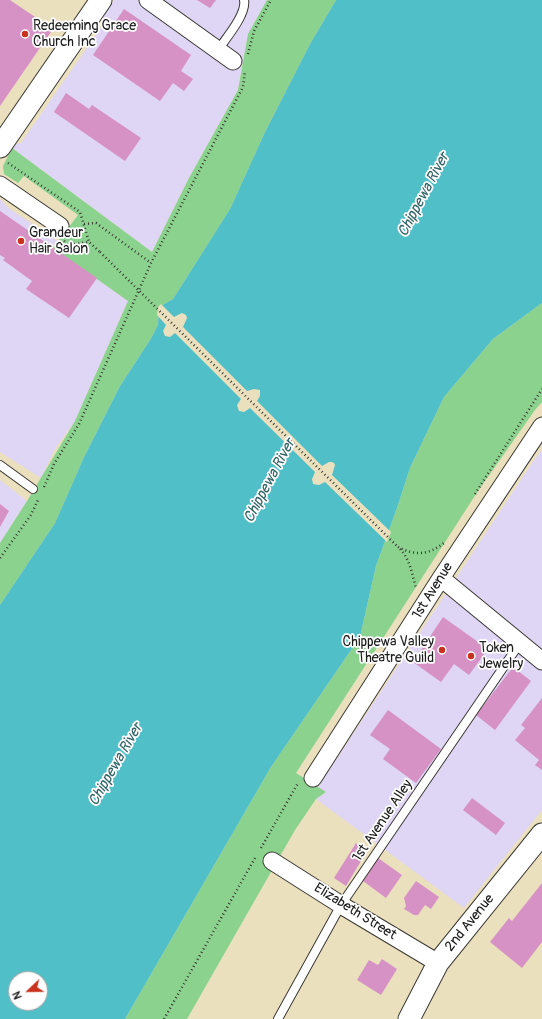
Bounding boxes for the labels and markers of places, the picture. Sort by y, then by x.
place label: Redeeming Grace Church Inc [33,18,136,50]
marker: Redeeming Grace Church Inc [20,29,30,39]
place label: Grandeur Hair Salon [29,225,88,258]
marker: Grandeur Hair Salon [16,236,26,246]
place label: Chippewa Valley Theatre Guild [343,634,434,666]
place label: Token Jewelry [479,640,523,672]
marker: Chippewa Valley Theatre Guild [437,645,447,655]
marker: Token Jewelry [466,651,476,661]

